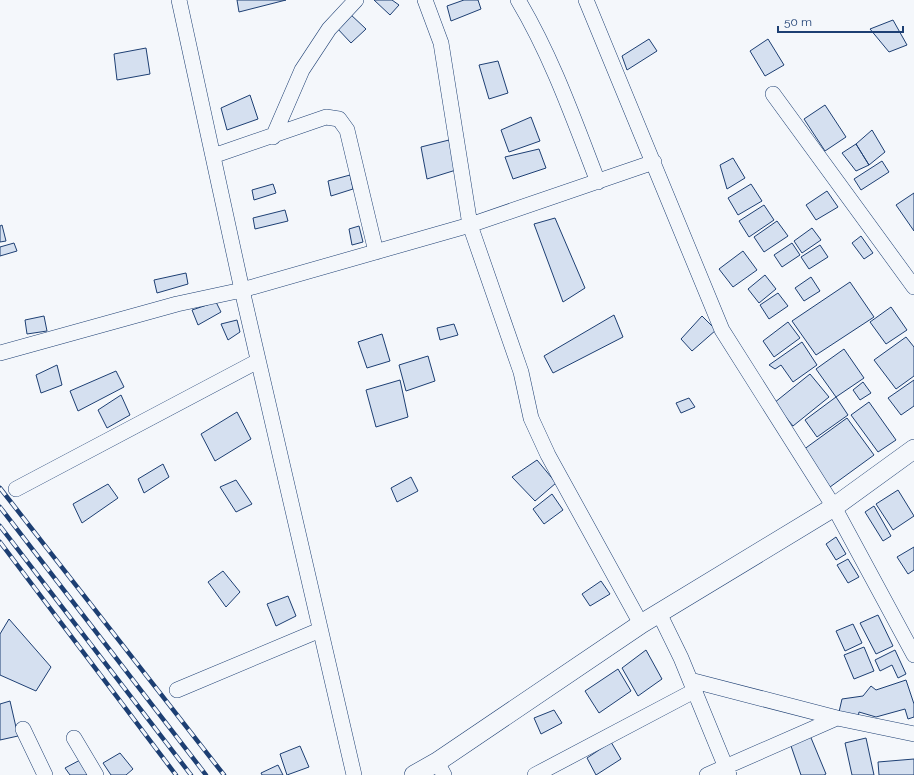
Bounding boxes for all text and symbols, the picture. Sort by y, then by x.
scale bar [778,8,903,34]
text: 50 m [784,15,812,29]

